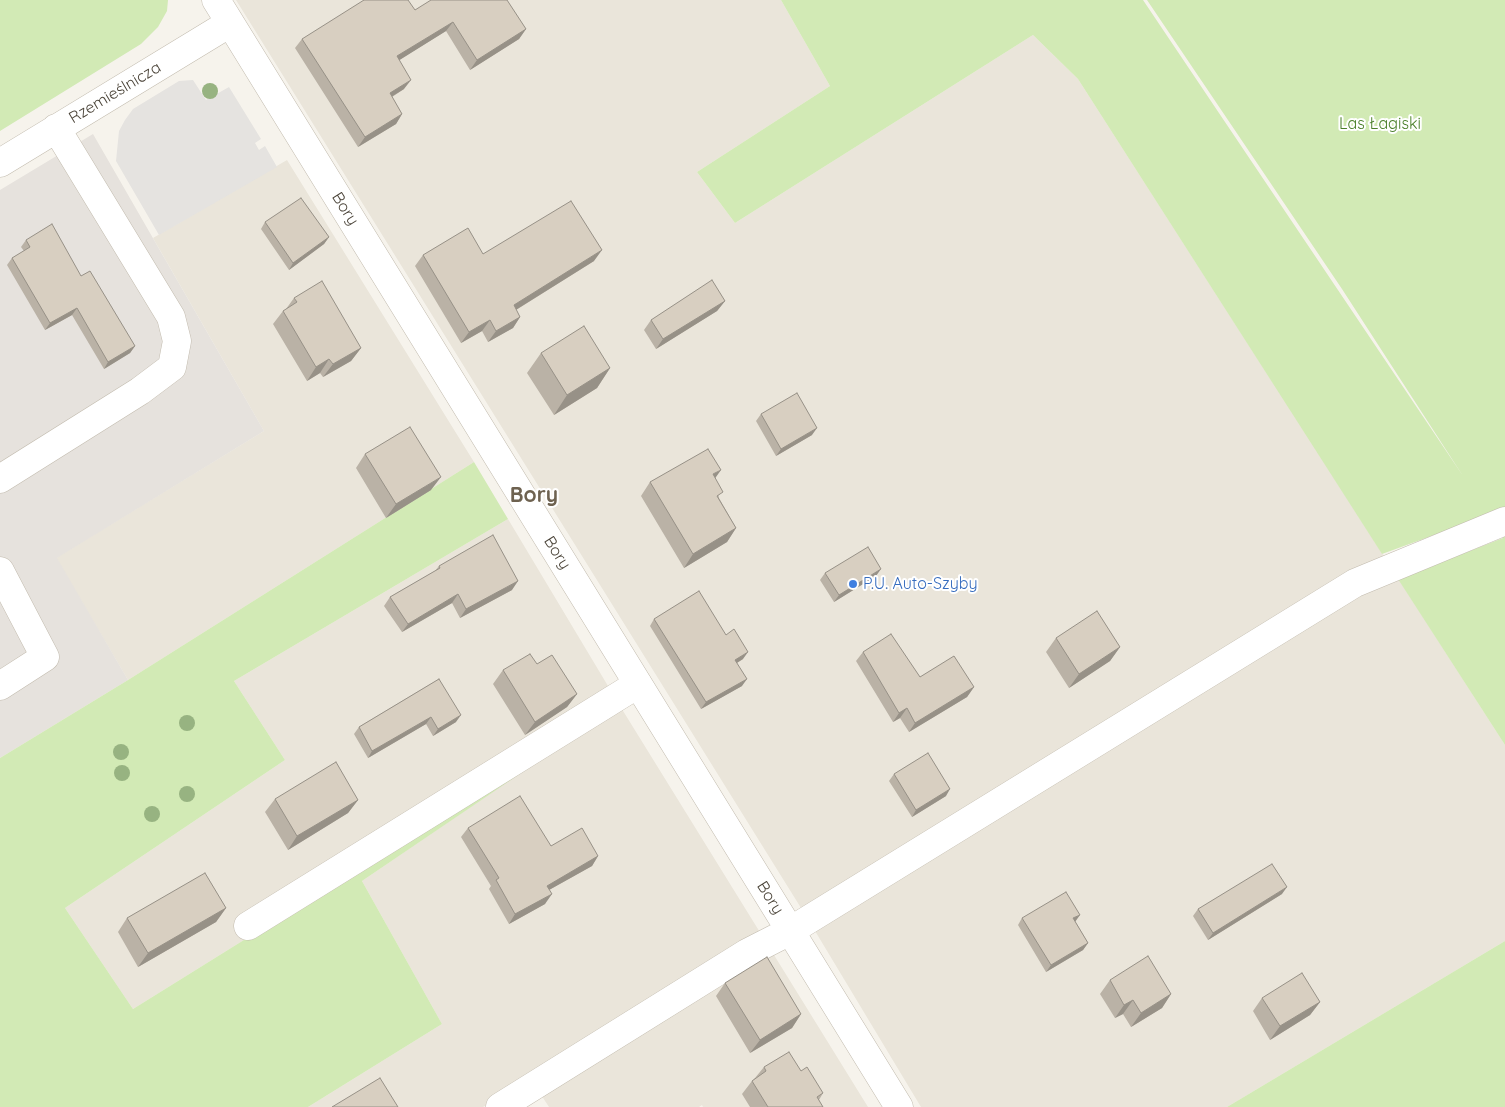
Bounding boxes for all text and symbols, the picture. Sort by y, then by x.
street label: Rzemieślnicza [66,58,164,128]
park label: Las Łagiski [1339,114,1421,134]
street label: Bory [328,189,362,229]
district label: Bory [510,483,558,509]
street label: Bory [540,533,574,573]
place label: P.U. Auto-Szyby [863,574,978,594]
marker: P.U. Auto-Szyby [847,578,859,590]
street label: Bory [753,878,787,918]

